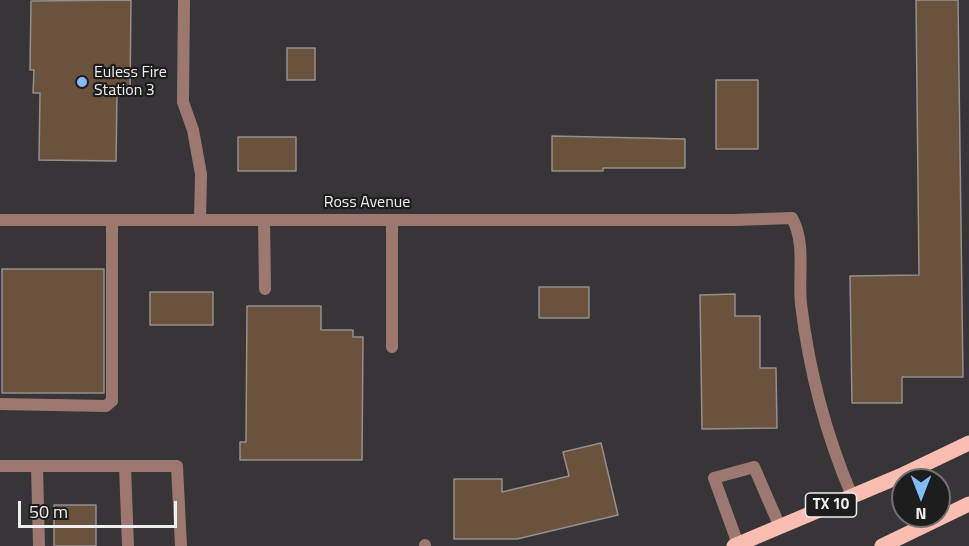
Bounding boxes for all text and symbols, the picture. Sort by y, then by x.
place label: Euless Fire Station 3 [94,63,167,101]
marker: Euless Fire Station 3 [75,75,89,89]
street label: Ross Avenue [324,193,410,213]
north arrow [891,468,951,528]
scale bar [21,489,180,527]
road number: TX 10 [806,493,856,517]
text: 50 m [29,498,68,525]
text: N [915,502,927,526]

